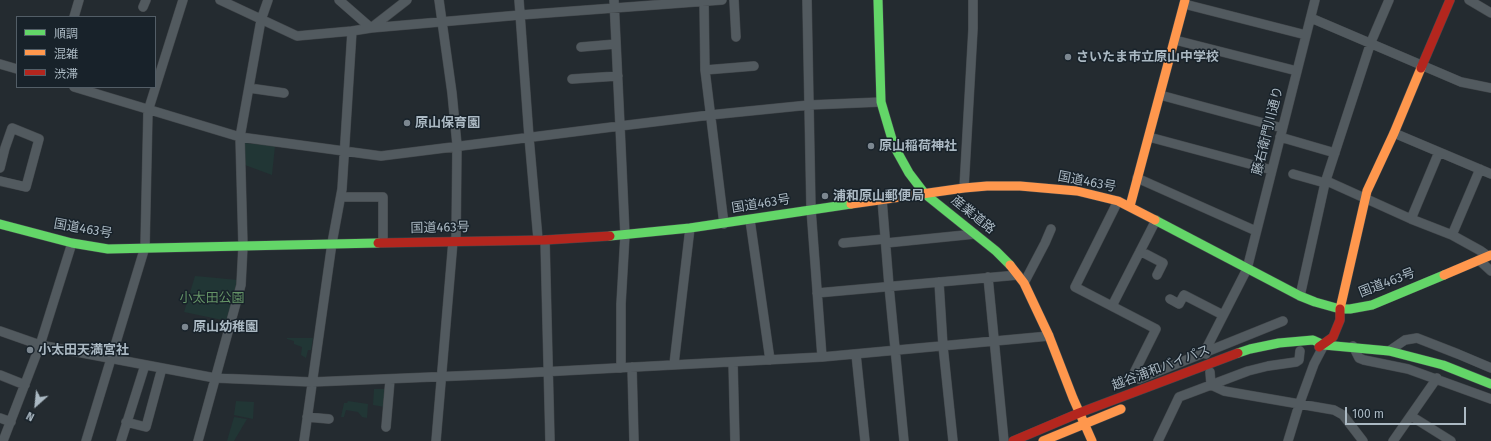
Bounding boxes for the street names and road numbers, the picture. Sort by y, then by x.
street label: 藤右衛門川通り [1249,85,1287,177]
street label: 国道463号 [1056,169,1118,195]
street label: 国道463号 [731,192,791,216]
street label: 産業道路 [948,193,998,237]
street label: 国道463号 [52,216,114,242]
street label: 国道463号 [410,220,470,236]
street label: 国道463号 [1357,265,1417,301]
street label: 越谷浦和バイパス [1110,342,1212,394]

